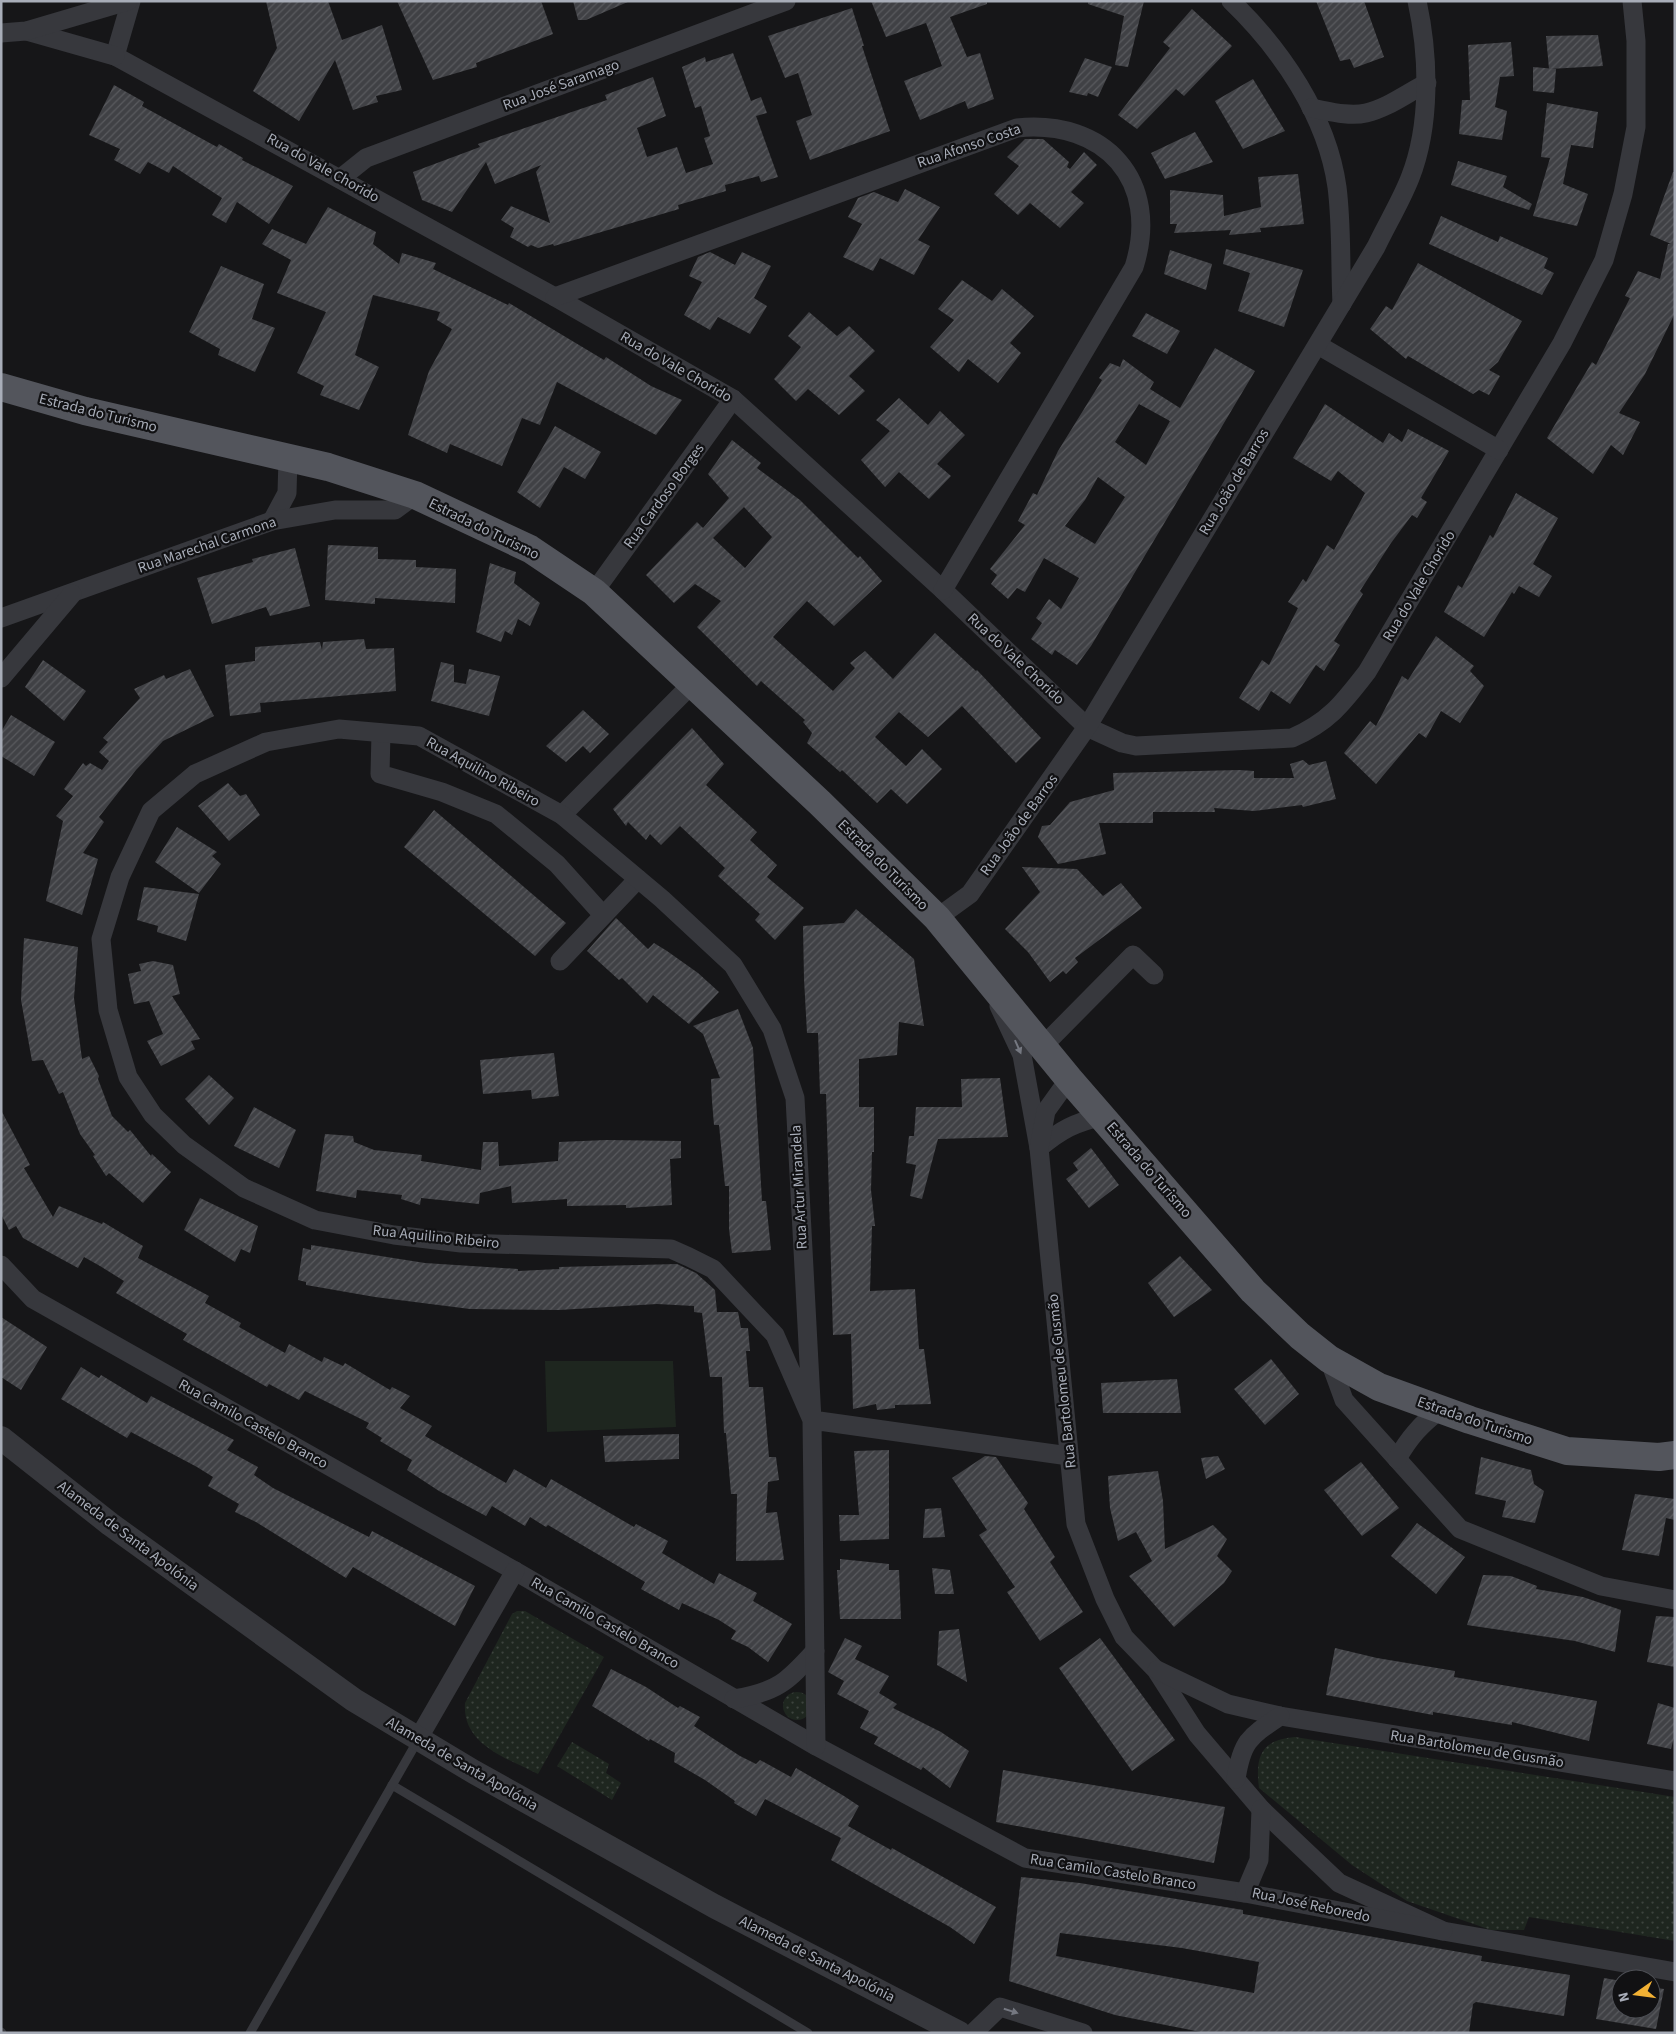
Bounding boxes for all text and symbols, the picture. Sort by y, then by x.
street label: Rua José Saramago [500,54,622,116]
street label: Rua Afonso Costa [914,118,1024,174]
street label: Rua do Vale Chorido [263,128,383,208]
street label: Rua do Vale Chorido [616,326,736,408]
street label: Estrada do Turismo [37,388,159,438]
street label: Rua João de Barros [1194,425,1274,539]
street label: Rua Cardoso Borges [619,439,709,553]
street label: Estrada do Turismo [425,493,543,565]
street label: Rua Marechal Carmona [135,511,279,579]
street label: Rua do Vale Chorido [1378,527,1460,645]
street label: Rua do Vale Chorido [963,608,1069,710]
street label: Rua Aquilino Ribeiro [422,732,544,812]
street label: Rua João de Barros [975,770,1063,880]
street label: Estrada do Turismo [833,815,933,915]
one-way arrow [1014,1040,1022,1054]
street label: Estrada do Turismo [1101,1117,1197,1223]
street label: Rua Artur Mirandela [785,1124,813,1250]
street label: Rua Aquilino Ribeiro [372,1220,500,1254]
street label: Rua Bartolomeu de Gusmão [1042,1293,1082,1469]
street label: Rua Camilo Castelo Branco [174,1374,332,1474]
street label: Estrada do Turismo [1414,1391,1536,1451]
street label: Alameda de Santa Apolónia [53,1476,203,1596]
street label: Rua Camilo Castelo Branco [527,1572,683,1674]
street label: Alameda de Santa Apolónia [382,1712,542,1816]
street label: Rua Bartolomeu de Gusmão [1389,1725,1565,1773]
street label: Rua Camilo Castelo Branco [1028,1848,1198,1896]
street label: Rua José Reboredo [1250,1882,1372,1928]
street label: Alameda de Santa Apolónia [736,1911,898,2007]
north arrow [1611,1969,1661,2019]
text: N [1614,1990,1635,2004]
one-way arrow [1004,2007,1019,2015]

